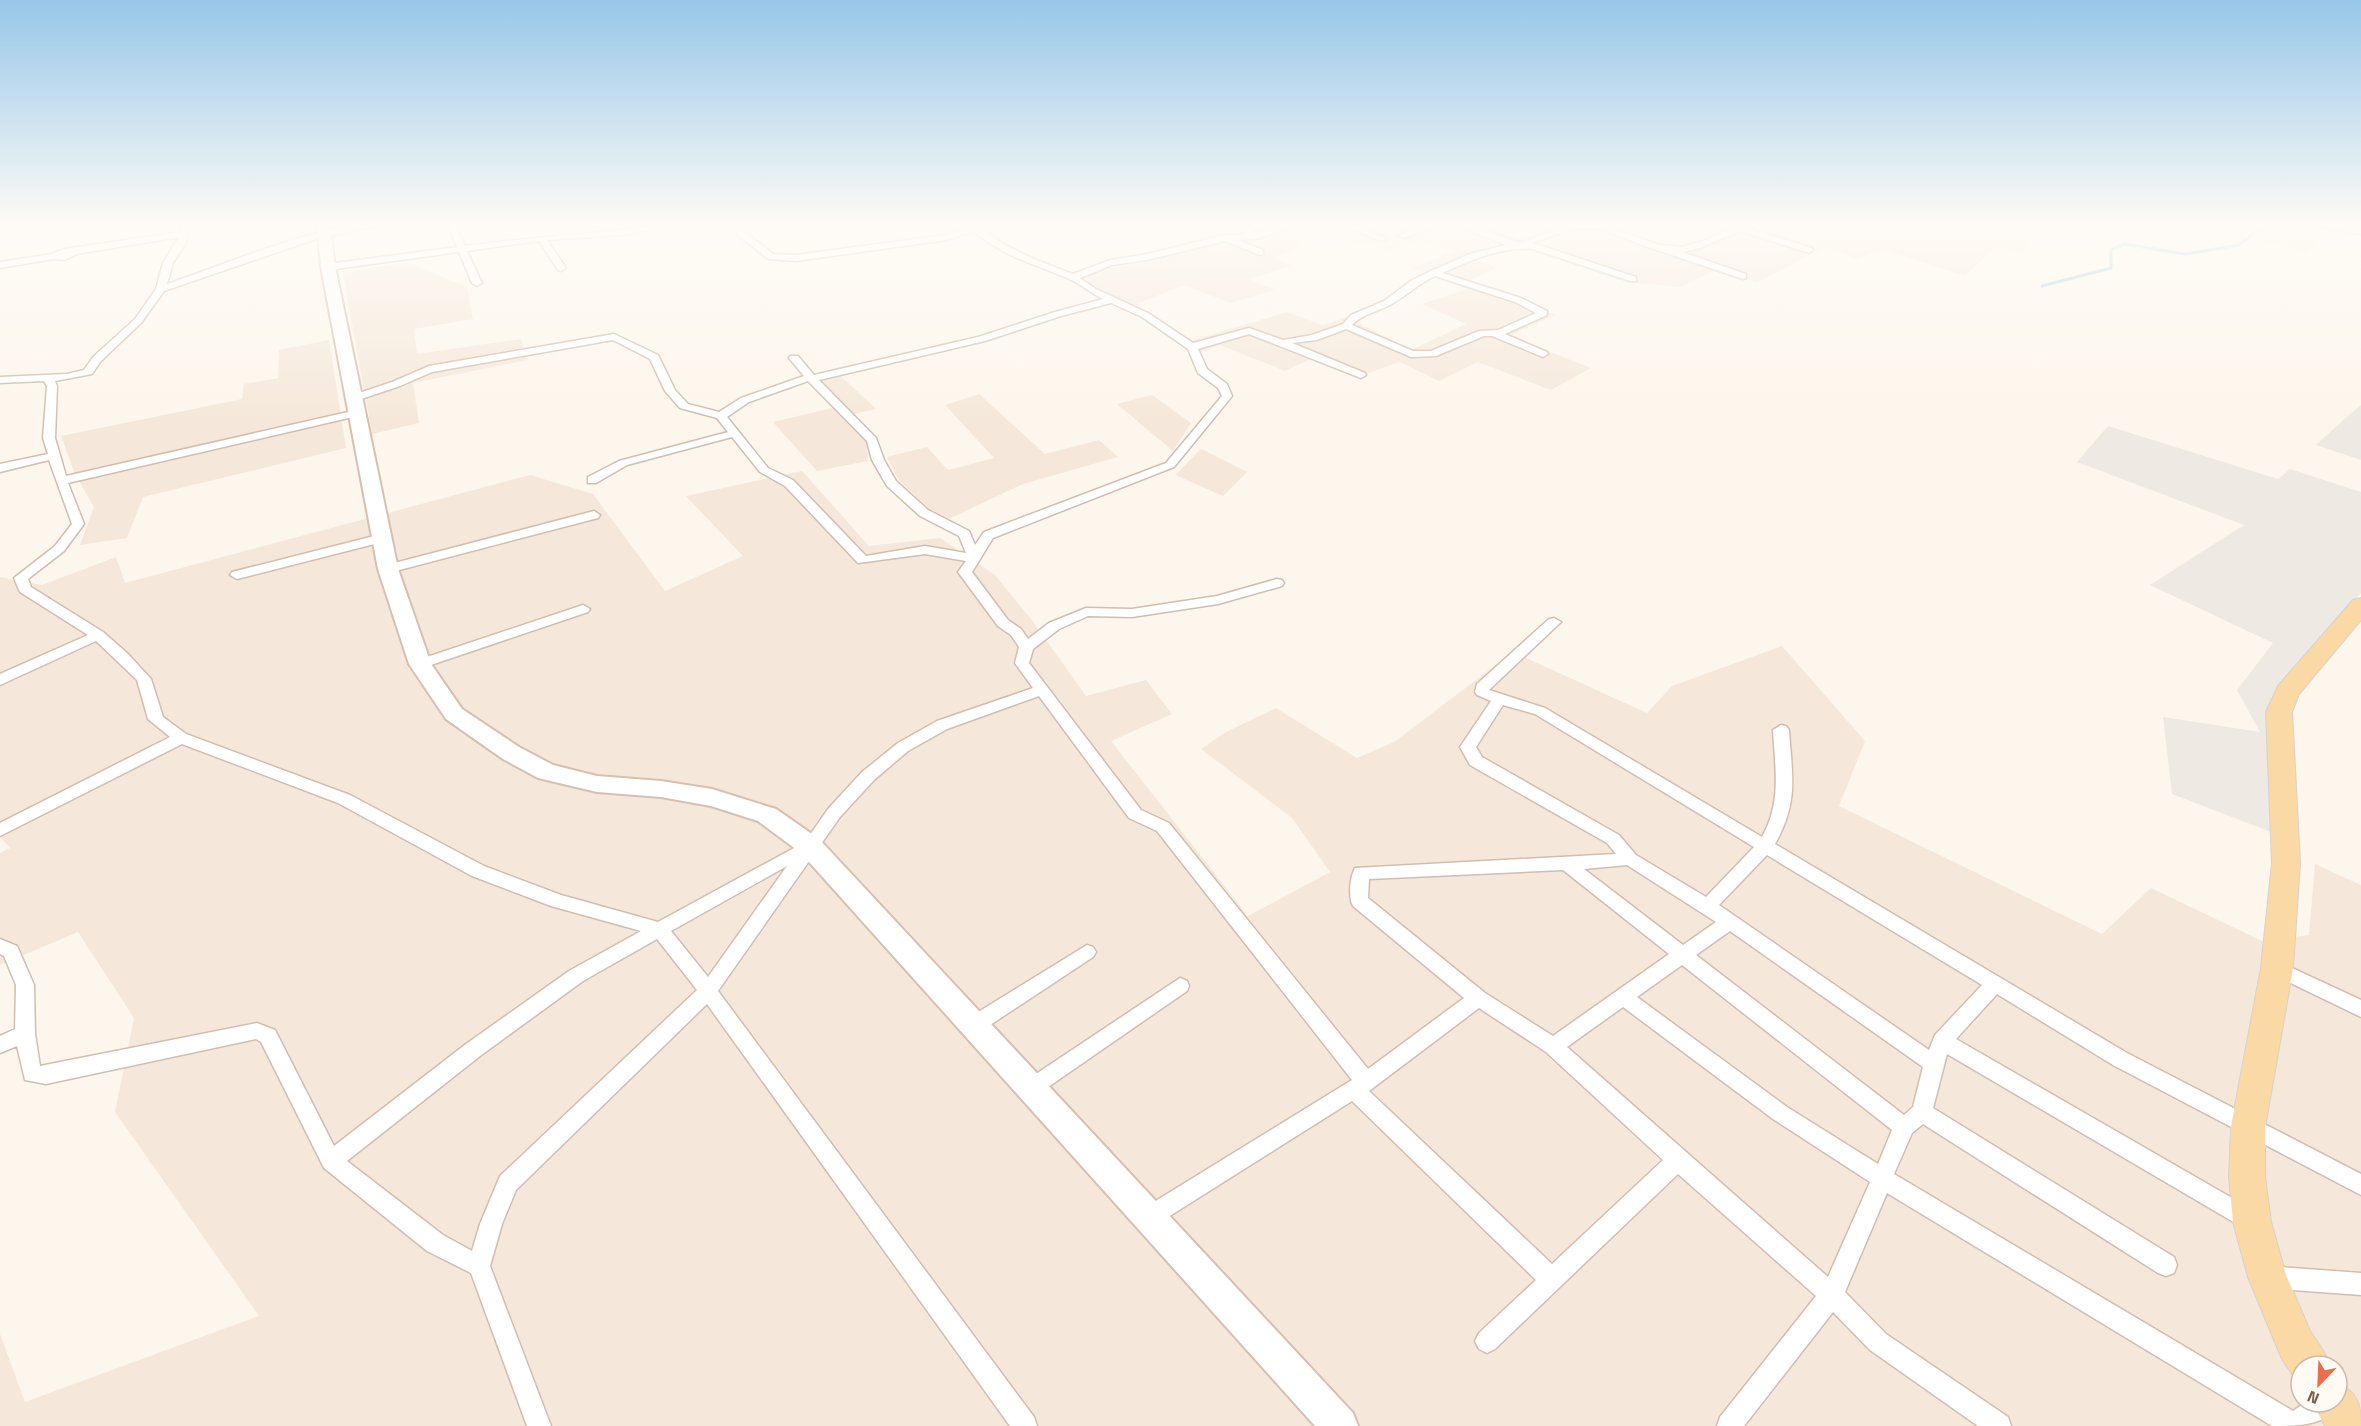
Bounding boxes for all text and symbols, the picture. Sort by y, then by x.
north arrow [2289,1354,2349,1414]
text: N [2303,1385,2323,1411]

